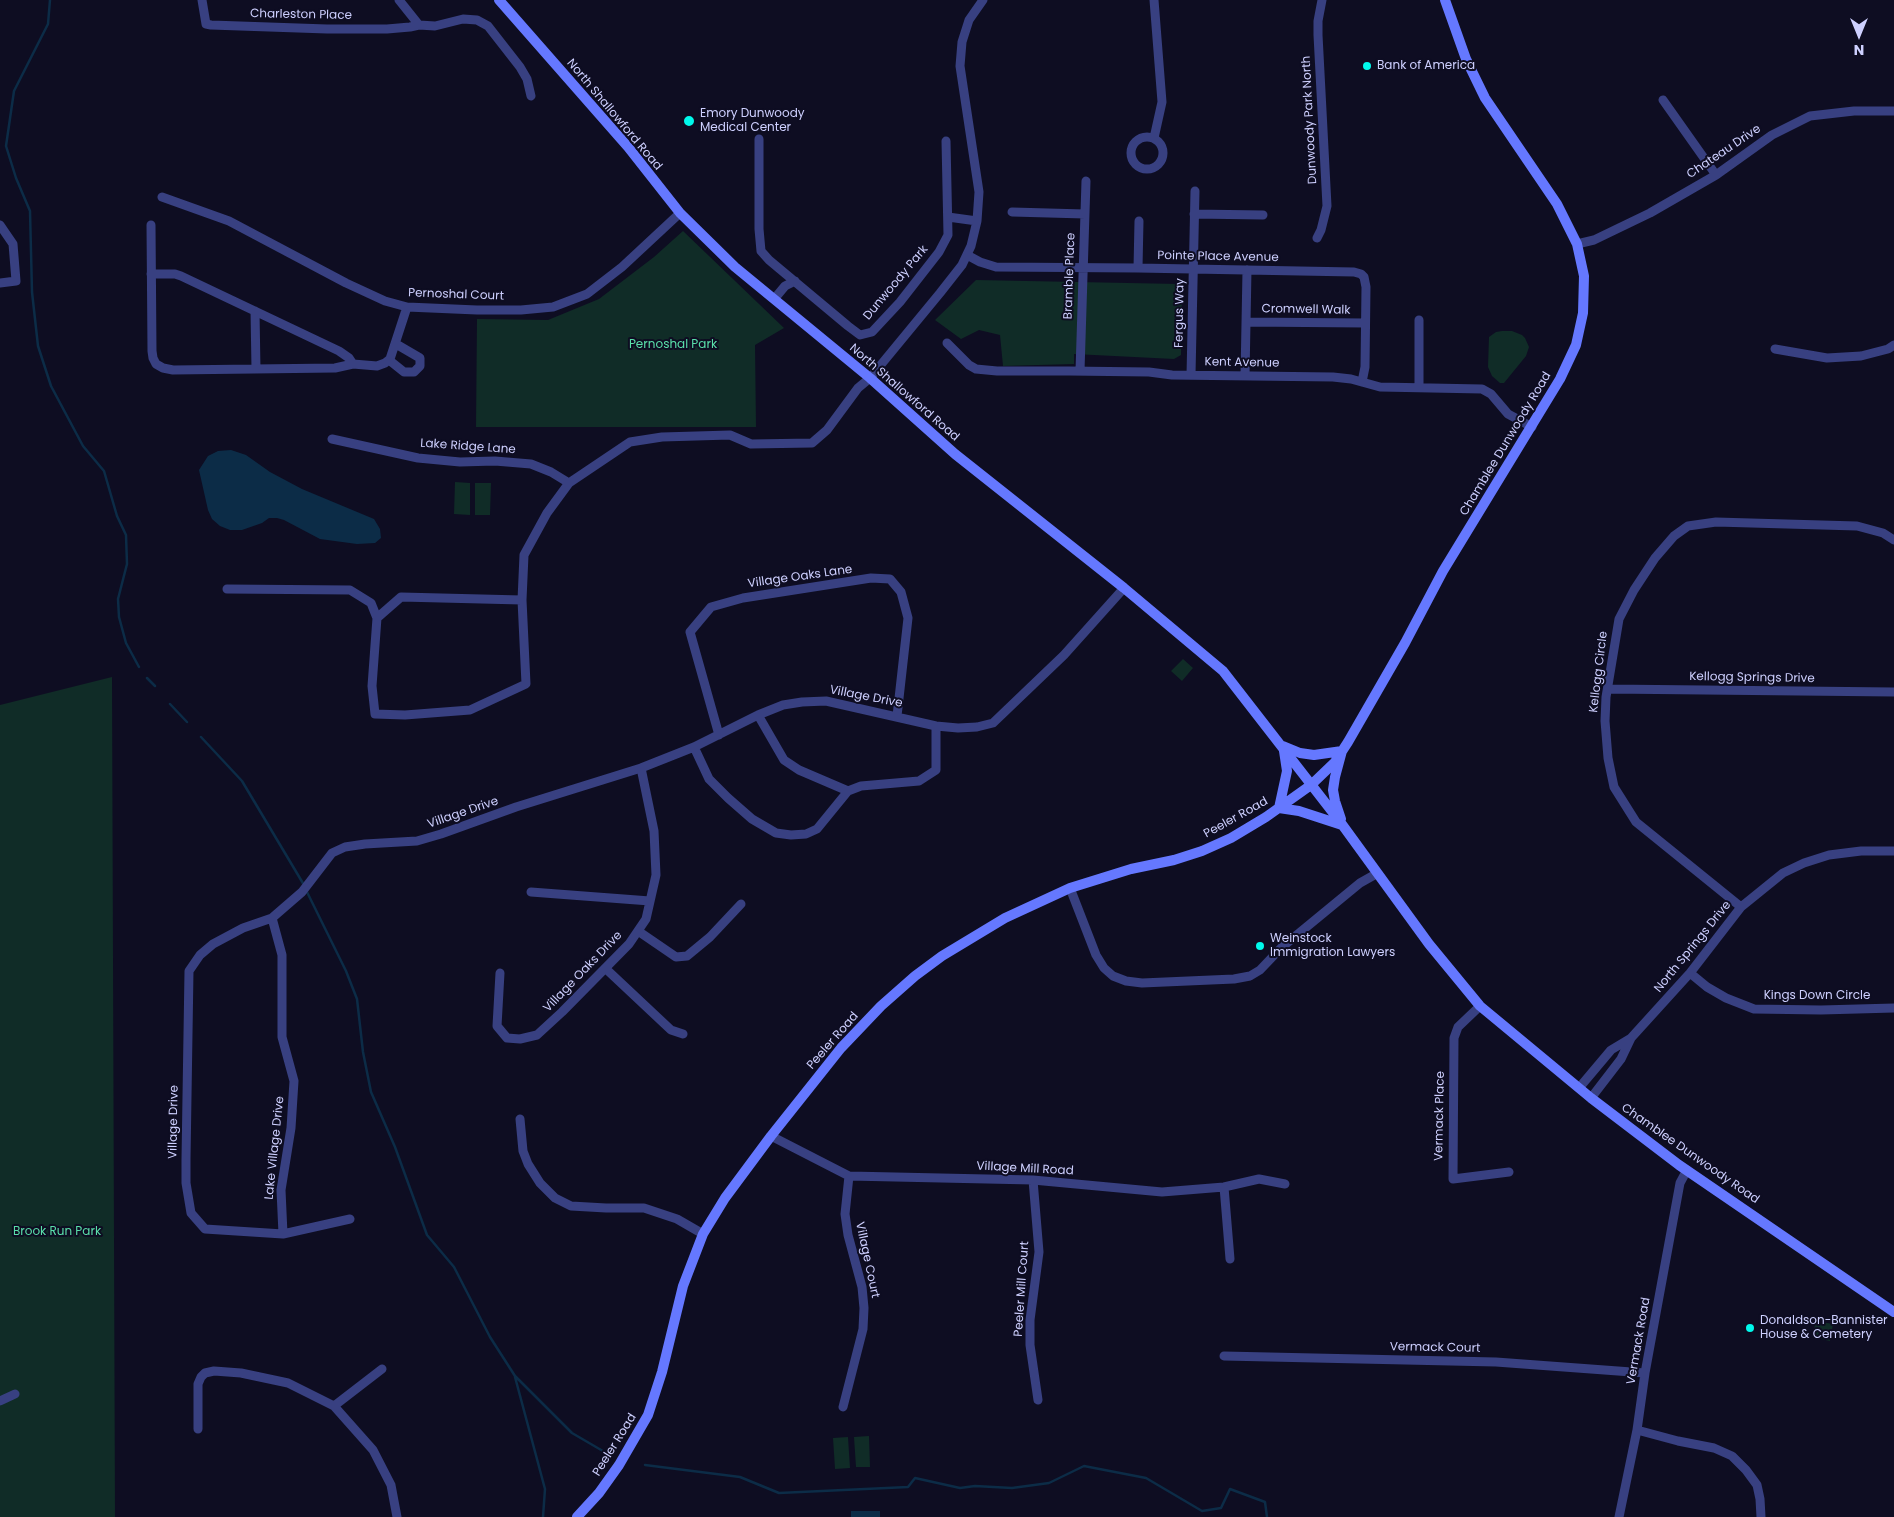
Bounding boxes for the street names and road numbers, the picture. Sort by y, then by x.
street label: Charleston Place [250,7,352,23]
street label: Dunwoody Park North [1299,55,1321,185]
street label: North Shallowford Road [563,56,665,174]
street label: Chateau Drive [1684,122,1764,182]
street label: Bramble Place [1061,232,1079,320]
street label: Dunwoody Park [861,243,931,323]
street label: Pointe Place Avenue [1157,249,1279,265]
street label: Fergus Way [1172,278,1188,348]
street label: Pernoshal Court [408,286,504,304]
street label: Cromwell Walk [1261,302,1351,318]
street label: North Shallowford Road [846,341,962,445]
street label: Kent Avenue [1204,355,1280,371]
street label: Chamblee Dunwoody Road [1457,370,1555,518]
street label: Lake Ridge Lane [420,436,516,458]
street label: Village Oaks Lane [747,563,853,591]
street label: Kellogg Circle [1587,630,1611,714]
street label: Kellogg Springs Drive [1689,670,1815,686]
street label: Village Drive [828,683,904,711]
street label: Village Drive [426,794,500,832]
street label: Peeler Road [1201,794,1271,842]
street label: North Springs Drive [1652,898,1734,996]
street label: Village Oaks Drive [541,928,625,1016]
street label: Kings Down Circle [1764,989,1870,1003]
street label: Peeler Road [804,1009,862,1073]
street label: Vermack Place [1432,1071,1448,1161]
street label: Village Drive [166,1085,182,1159]
street label: Lake Village Drive [262,1096,288,1200]
street label: Chamblee Dunwoody Road [1618,1101,1762,1207]
street label: Village Mill Road [976,1159,1074,1179]
street label: Village Court [852,1221,882,1299]
street label: Peeler Mill Court [1011,1241,1033,1337]
street label: Vermack Road [1624,1296,1654,1386]
street label: Vermack Court [1390,1340,1480,1356]
street label: Peeler Road [590,1411,640,1479]

